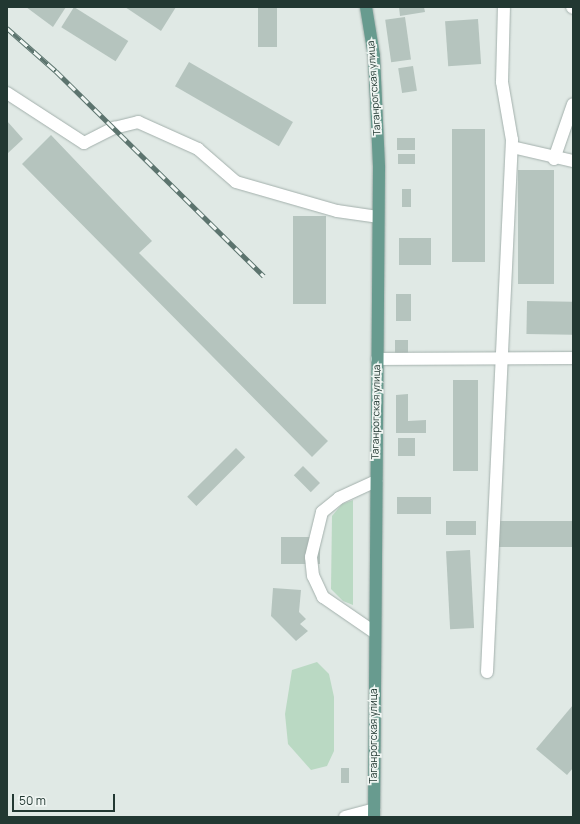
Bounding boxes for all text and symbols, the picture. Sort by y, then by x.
street label: Таганрогская улица [365,40,383,136]
street label: Таганрогская улица [369,364,383,460]
street label: Таганрогская улица [368,689,380,783]
scale bar [14,786,117,812]
text: 50 m [19,792,46,809]

